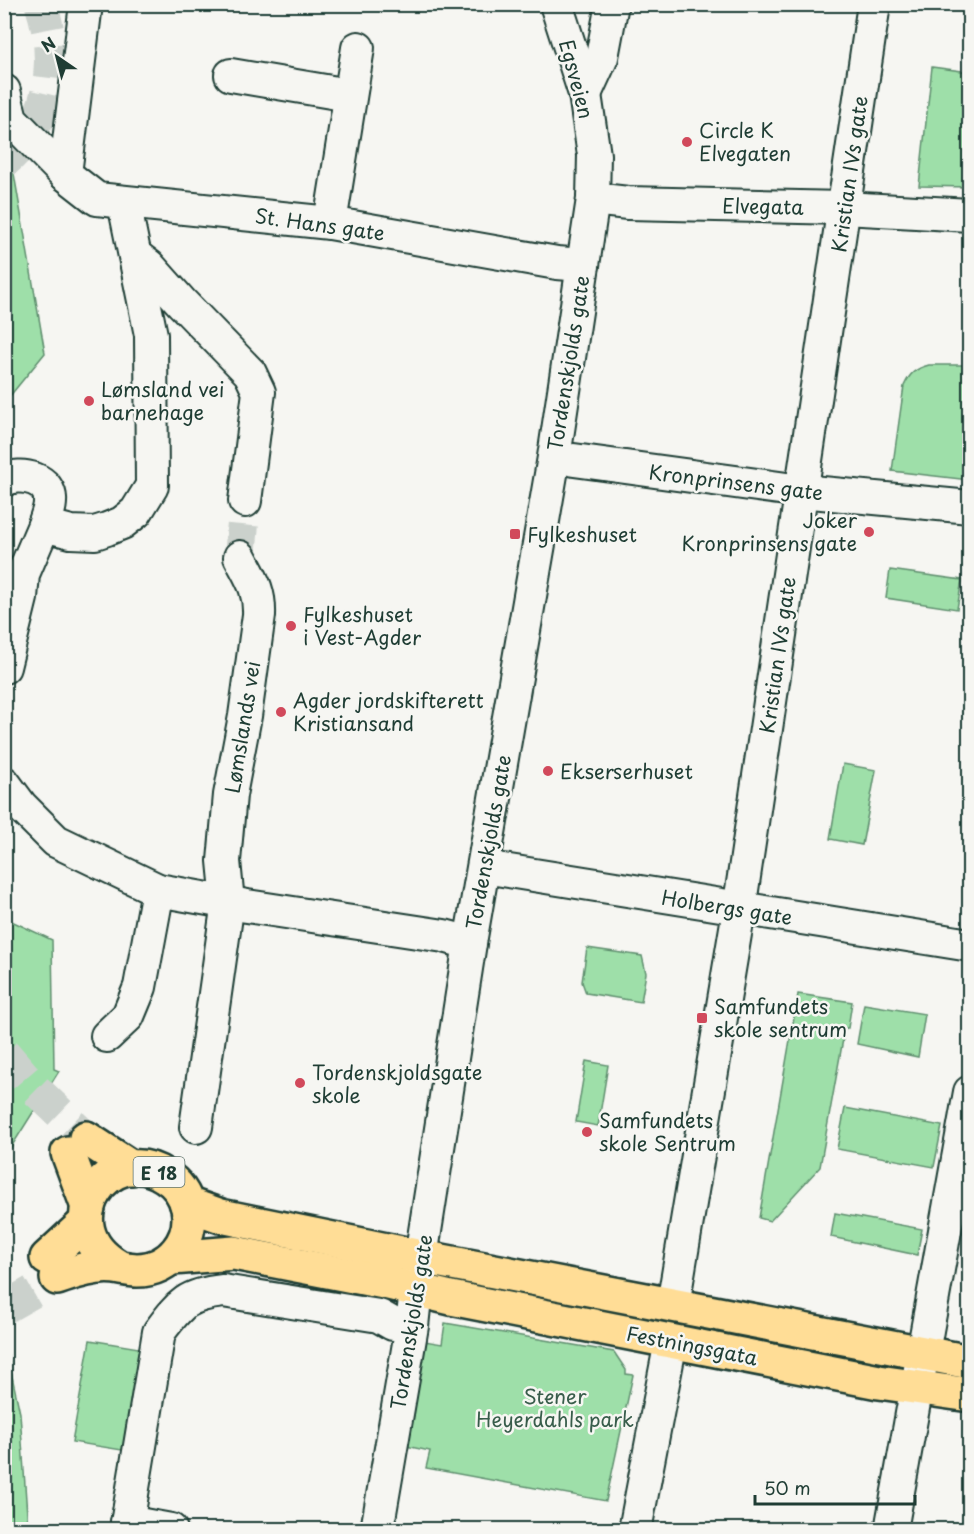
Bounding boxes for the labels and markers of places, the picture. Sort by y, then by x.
place label: Circle K Elvegaten [699,115,791,168]
marker: Circle K Elvegaten [680,135,694,149]
place label: Lømsland vei barnehage [101,374,224,427]
marker: Lømsland vei barnehage [82,394,96,408]
place label: Joker Kronprinsens gate [682,505,858,558]
place label: Fylkeshuset [527,519,637,549]
marker: Joker Kronprinsens gate [862,525,876,539]
marker: Fylkeshuset [508,527,522,541]
place label: Fylkeshuset i Vest-Agder [303,599,422,652]
marker: Fylkeshuset i Vest-Agder [284,619,298,633]
place label: Agder jordskifterett Kristiansand [293,685,484,738]
marker: Agder jordskifterett Kristiansand [274,705,288,719]
place label: Ekserserhuset [560,756,693,786]
marker: Ekserserhuset [541,764,555,778]
place label: Samfundets skole sentrum [714,991,847,1044]
marker: Samfundets skole sentrum [695,1011,709,1025]
place label: Tordenskjoldsgate skole [312,1057,482,1110]
marker: Tordenskjoldsgate skole [293,1076,307,1090]
place label: Samfundets skole Sentrum [599,1105,736,1158]
marker: Samfundets skole Sentrum [580,1125,594,1139]

